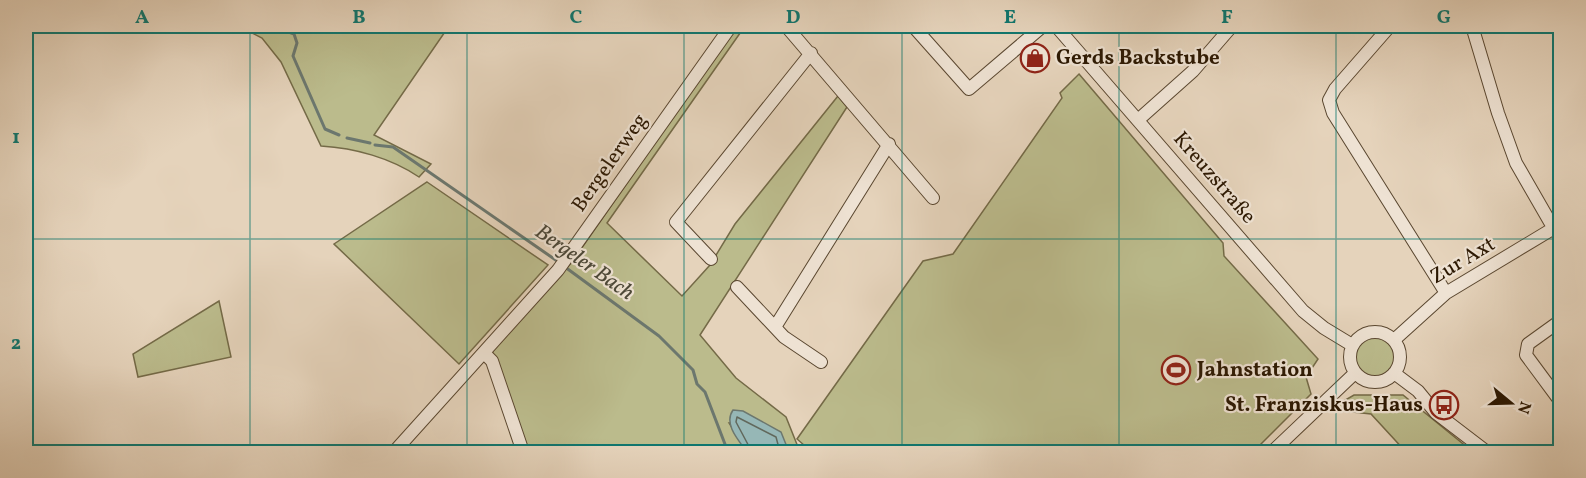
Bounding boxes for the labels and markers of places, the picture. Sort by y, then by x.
shop icon: Gerds Backstube [1019,42,1051,74]
place label: Gerds Backstube [1056,44,1220,73]
sports icon: Jahnstation [1160,354,1192,386]
place label: Jahnstation [1196,356,1313,385]
bus stop icon: St. Franziskus-Haus [1428,389,1460,421]
place label: St. Franziskus-Haus [1225,391,1423,420]

